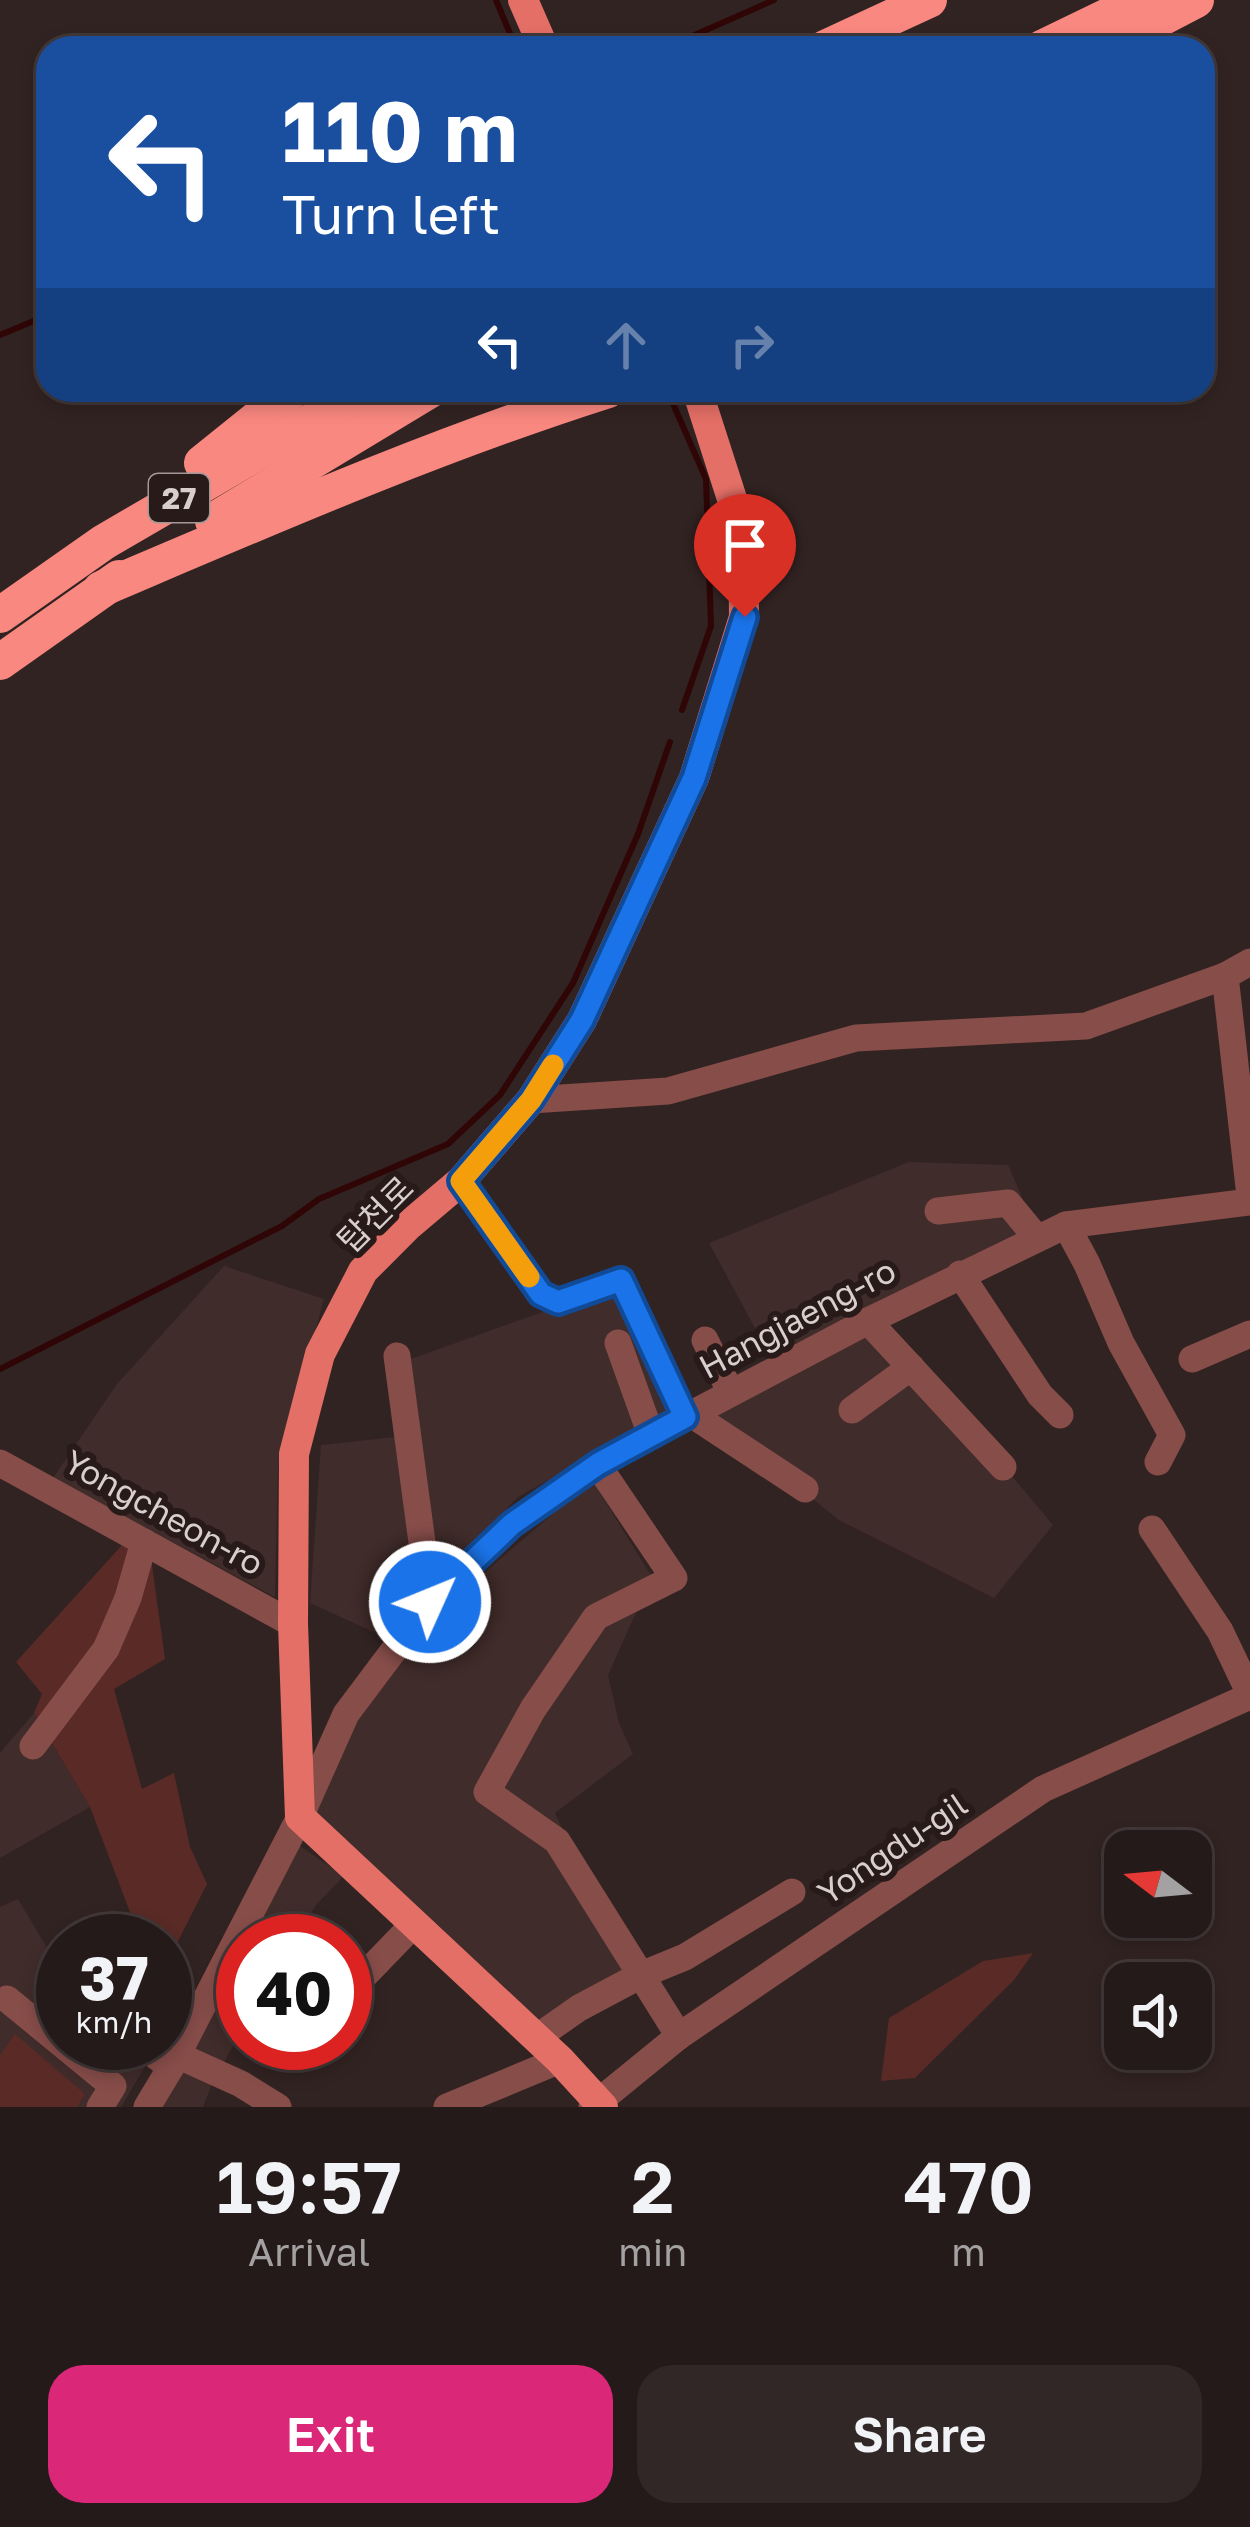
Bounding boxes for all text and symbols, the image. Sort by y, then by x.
text: 110 m [282,80,518,180]
icon: left [84,84,240,240]
text: Turn left [282,181,500,246]
icon: left [467,312,533,378]
icon: ahead [593,312,659,378]
icon: right [719,312,785,378]
road number: 27 [149,474,209,522]
pin [694,494,796,617]
icon: arrive [712,512,778,578]
street label: 탑천로 [329,1168,421,1260]
street label: Hangjaeng-ro [692,1250,902,1386]
street label: Yongcheon-ro [58,1441,270,1583]
position arrow [367,1539,493,1665]
street label: Yongdu-gil [810,1784,974,1912]
north arrow [1104,1830,1212,1938]
map controls [1104,1830,1212,2070]
speed limit sign: 40 [216,1914,372,2070]
text: 37 [79,1941,149,2013]
button: sound [1104,1962,1212,2070]
text: km/h [76,2004,152,2040]
text: 19:57 [216,2142,402,2229]
text: 2 [631,2142,674,2229]
text: 470 [904,2142,1034,2229]
text: Arrival [248,2228,370,2275]
text: min [618,2228,687,2275]
text: m [951,2228,986,2275]
button: Exit [48,2365,613,2503]
button: Share [637,2365,1202,2503]

